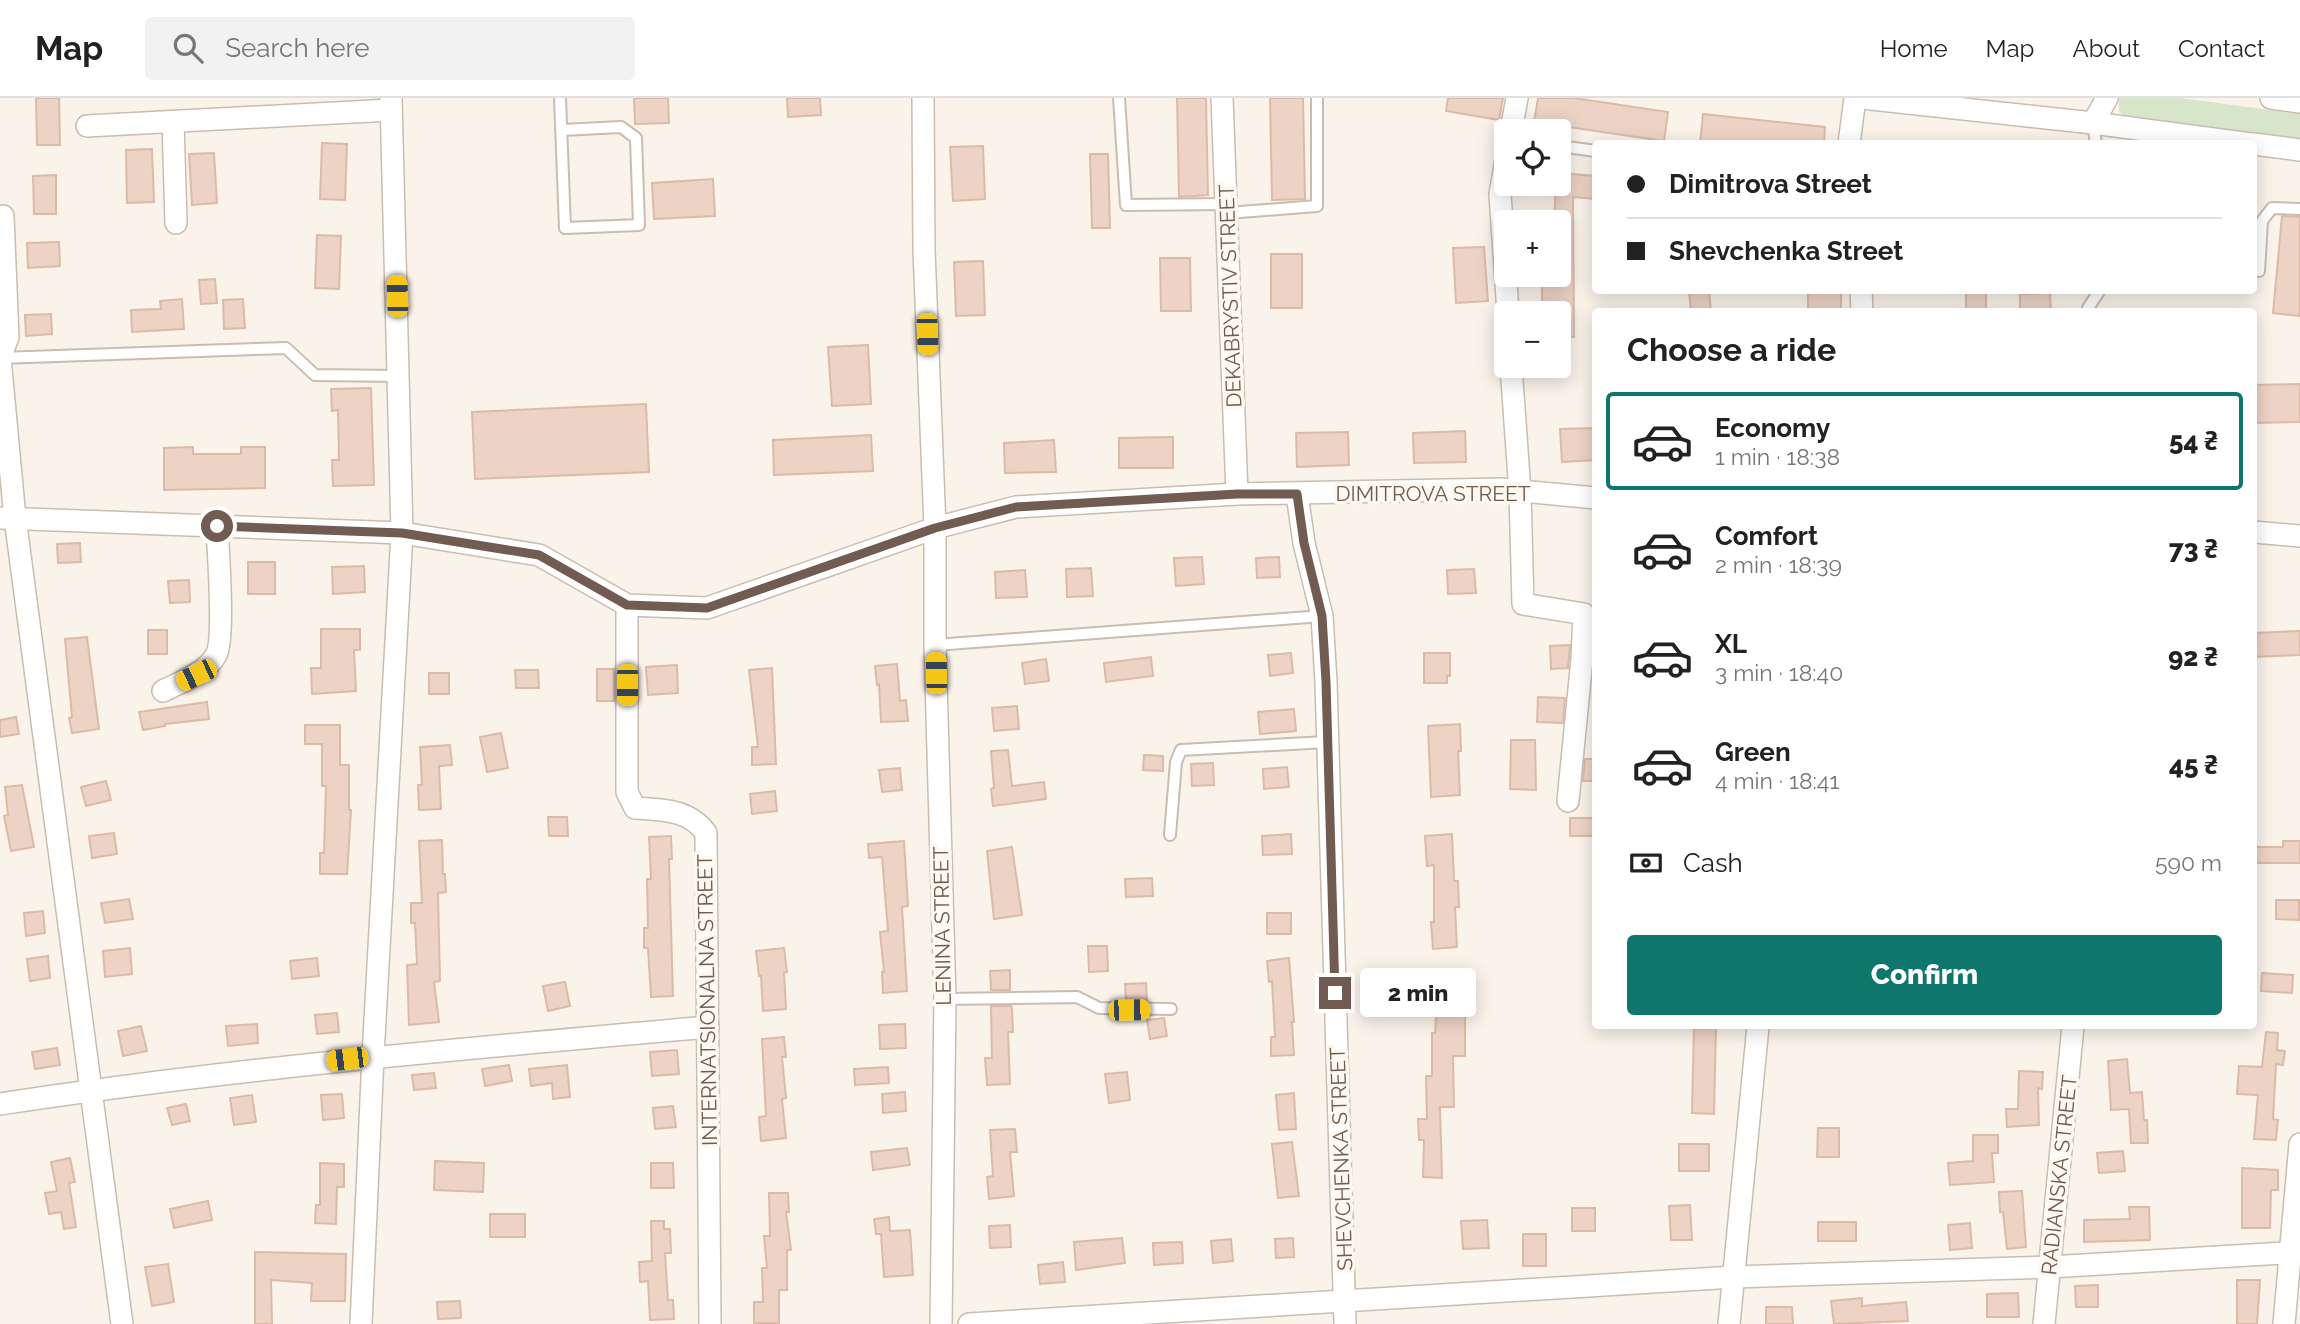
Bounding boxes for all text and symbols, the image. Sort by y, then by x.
search box [145,17,635,80]
text: Map [35,29,103,68]
icon: search [169,29,207,67]
text: Search here [225,33,370,63]
text: Home [1880,34,1948,63]
text: Map [1986,34,2034,63]
text: About [2072,34,2140,63]
text: Contact [2178,34,2265,63]
map controls [1494,119,1571,378]
button: locate [1494,119,1571,196]
text: Dimitrova Street [1669,169,1872,199]
street label: DEKABRYSTIV STREET [1214,184,1246,408]
button: + [1494,210,1571,287]
text: Shevchenka Street [1669,236,1903,266]
car [386,275,409,317]
button: − [1494,301,1571,378]
car [916,313,939,355]
text: Choose a ride [1627,331,1836,368]
icon: car [1631,410,1694,473]
text: Economy [1715,413,1830,443]
text: 54 ₴ [2169,426,2218,456]
text: 1 min · 18:38 [1715,443,1840,470]
street label: DIMITROVA STREET [1335,481,1531,506]
route start [201,510,233,542]
icon: car [1631,518,1694,581]
text: Comfort [1715,521,1818,551]
text: 73 ₴ [2169,534,2218,564]
text: 2 min · 18:39 [1715,551,1842,578]
icon: car [1631,626,1694,689]
text: XL [1715,629,1747,659]
text: 92 ₴ [2168,642,2218,672]
car [926,652,947,694]
car [173,656,220,694]
text: 3 min · 18:40 [1715,659,1843,686]
car [617,664,638,706]
icon: car [1631,734,1694,797]
text: Green [1715,737,1791,767]
text: 45 ₴ [2169,750,2218,780]
text: 4 min · 18:41 [1715,767,1839,794]
icon: cash [1627,844,1665,882]
street label: LENINA STREET [928,846,956,1006]
text: Cash [1683,848,1743,878]
text: 590 m [2155,849,2222,876]
street label: INTERNATSIONALNA STREET [692,854,722,1146]
button: Confirm [1627,935,2222,1015]
callout: 2 min [1360,968,1475,1018]
route end [1319,977,1351,1009]
text: 2 min [1388,979,1448,1006]
car [1108,999,1151,1021]
car [325,1046,370,1072]
street label: SHEVCHENKA STREET [1325,1047,1357,1271]
street label: RADIANSKA STREET [2036,1073,2082,1276]

